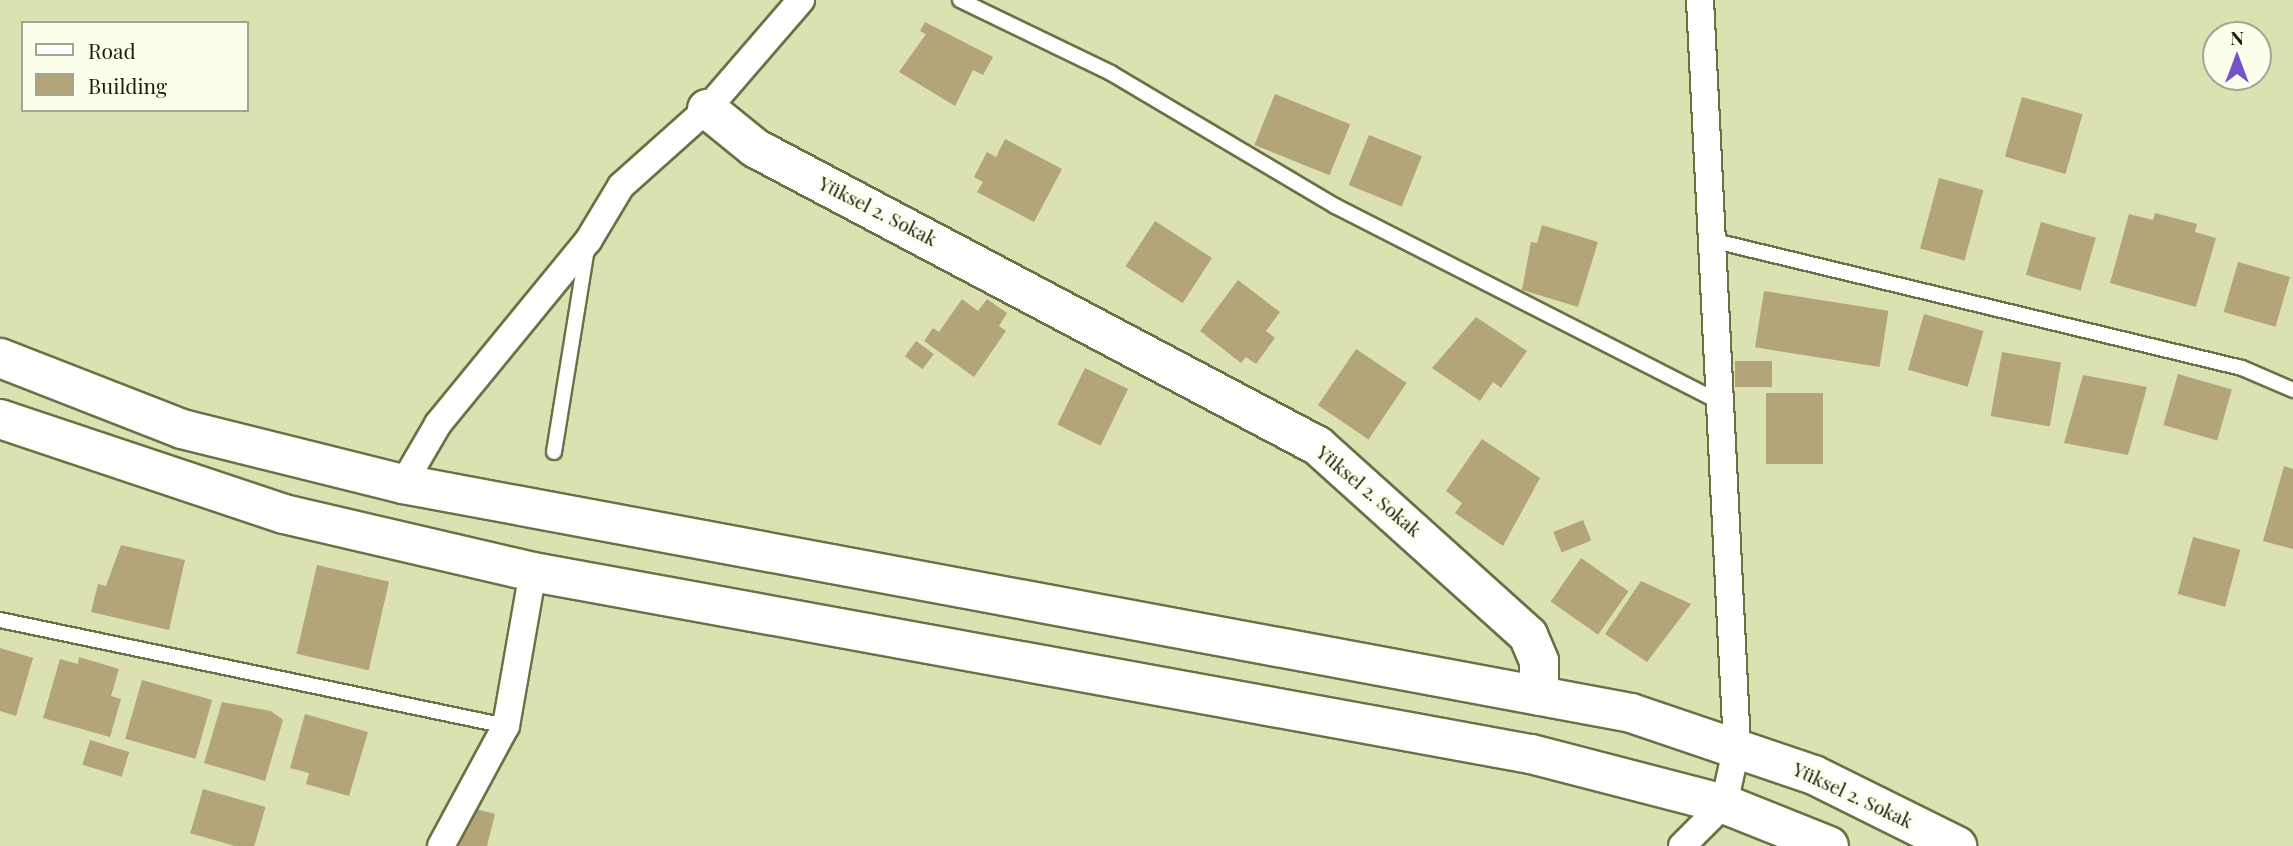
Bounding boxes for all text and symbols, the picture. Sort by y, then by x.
legend [21,21,248,112]
north arrow [2202,21,2272,91]
text: N [2230,24,2244,50]
text: Road [88,36,136,64]
text: Building [88,71,167,99]
street label: Yüksel 2. Sokak [815,171,941,251]
street label: Yüksel 2. Sokak [1312,441,1426,541]
street label: Yüksel 2. Sokak [1789,757,1917,833]

